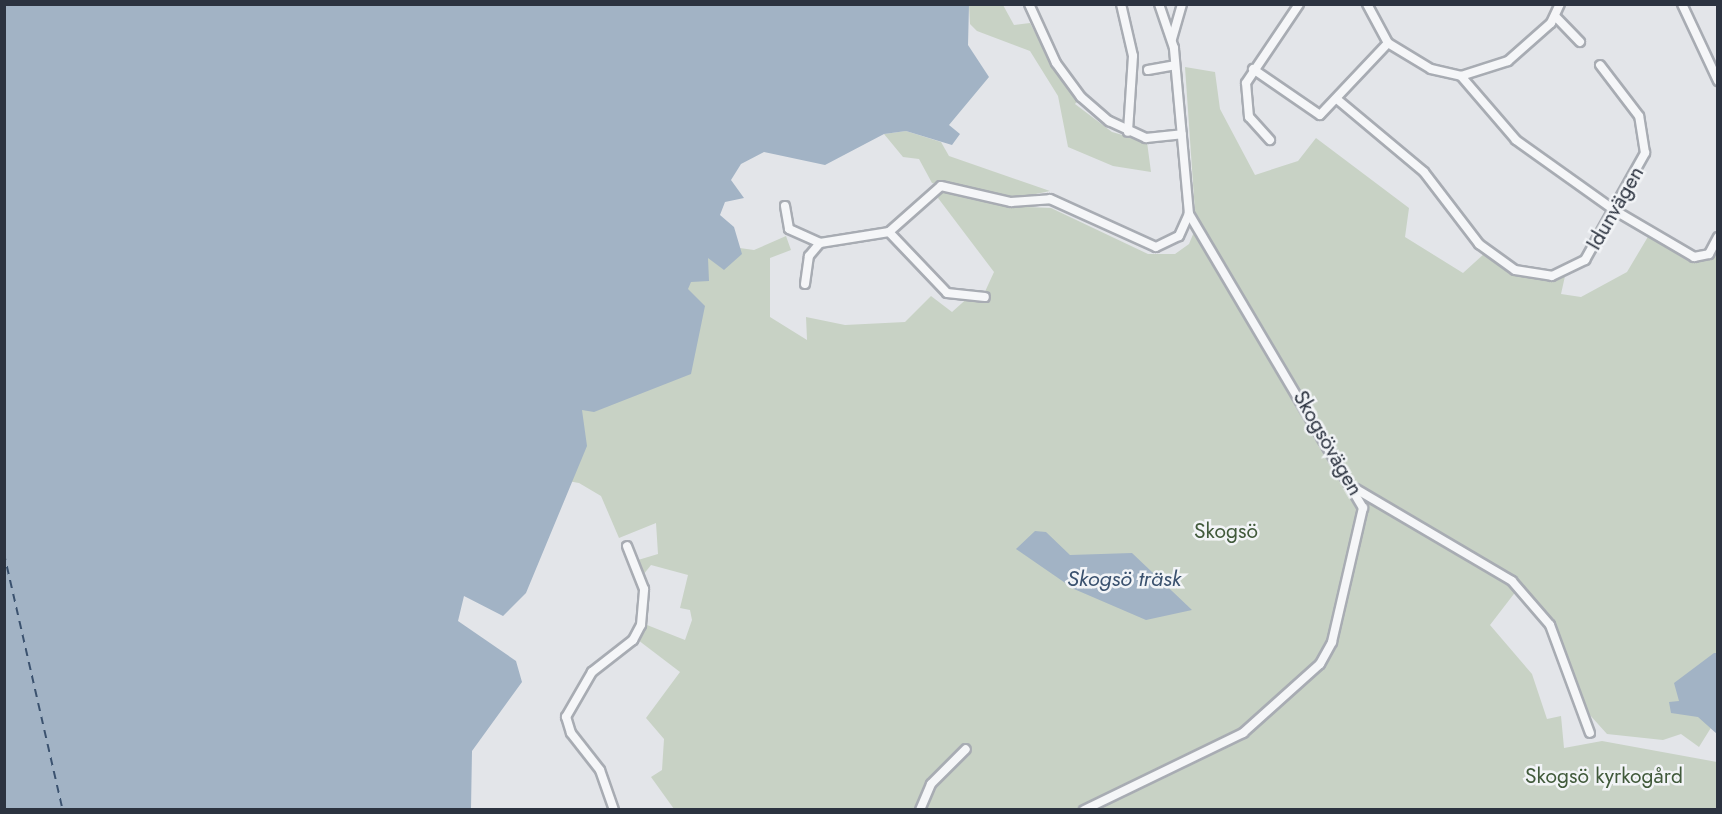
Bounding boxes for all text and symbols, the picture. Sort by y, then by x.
street label: Idunvägen [1581,162,1649,254]
street label: Skogsövägen [1288,386,1368,500]
park label: Skogsö [1194,518,1258,544]
water label: Skogsö träsk [1067,566,1181,592]
park label: Skogsö kyrkogård [1525,763,1683,789]

